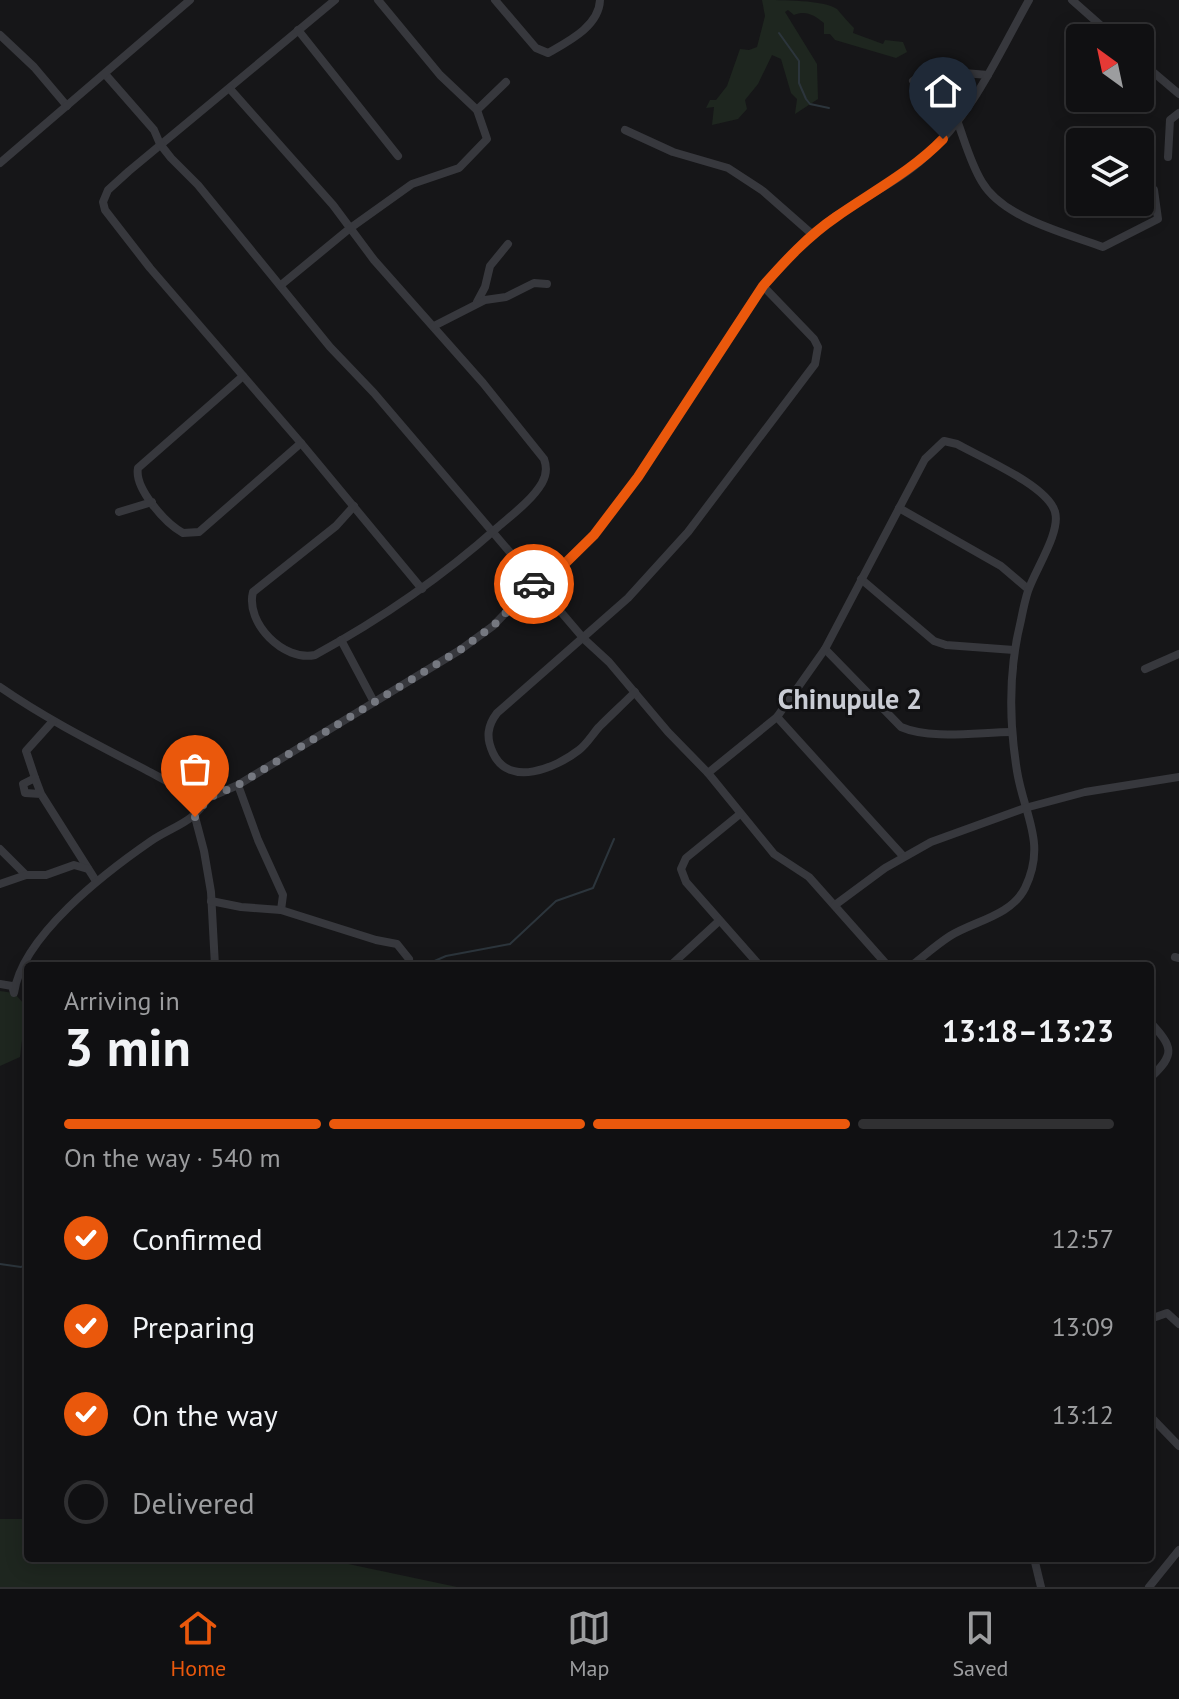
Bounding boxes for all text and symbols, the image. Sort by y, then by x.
north arrow [1066,24,1154,112]
map controls [1066,24,1154,216]
pin [909,57,977,139]
icon: home [921,69,965,113]
button: layers [1066,128,1154,216]
courier [494,544,574,624]
icon: car [512,562,556,606]
district label: Chinupule 2 [778,680,922,717]
pin [161,735,229,817]
icon: bag [173,747,217,791]
text: Arriving in [64,984,180,1017]
text: 13:18–13:23 [942,1011,1114,1050]
text: 3 min [64,1013,191,1080]
text: On the way · 540 m [64,1141,281,1174]
icon: check [64,1216,108,1260]
text: Confirmed [132,1219,263,1258]
text: 12:57 [1052,1222,1114,1255]
icon: check [64,1304,108,1348]
text: Preparing [132,1307,255,1346]
text: 13:09 [1052,1310,1114,1343]
icon: check [64,1392,108,1436]
text: On the way [132,1395,278,1434]
text: 13:12 [1052,1398,1114,1431]
text: Delivered [132,1483,255,1522]
tab: Home [171,1606,226,1682]
tab: Map [567,1606,611,1682]
tab: Saved [952,1606,1008,1682]

